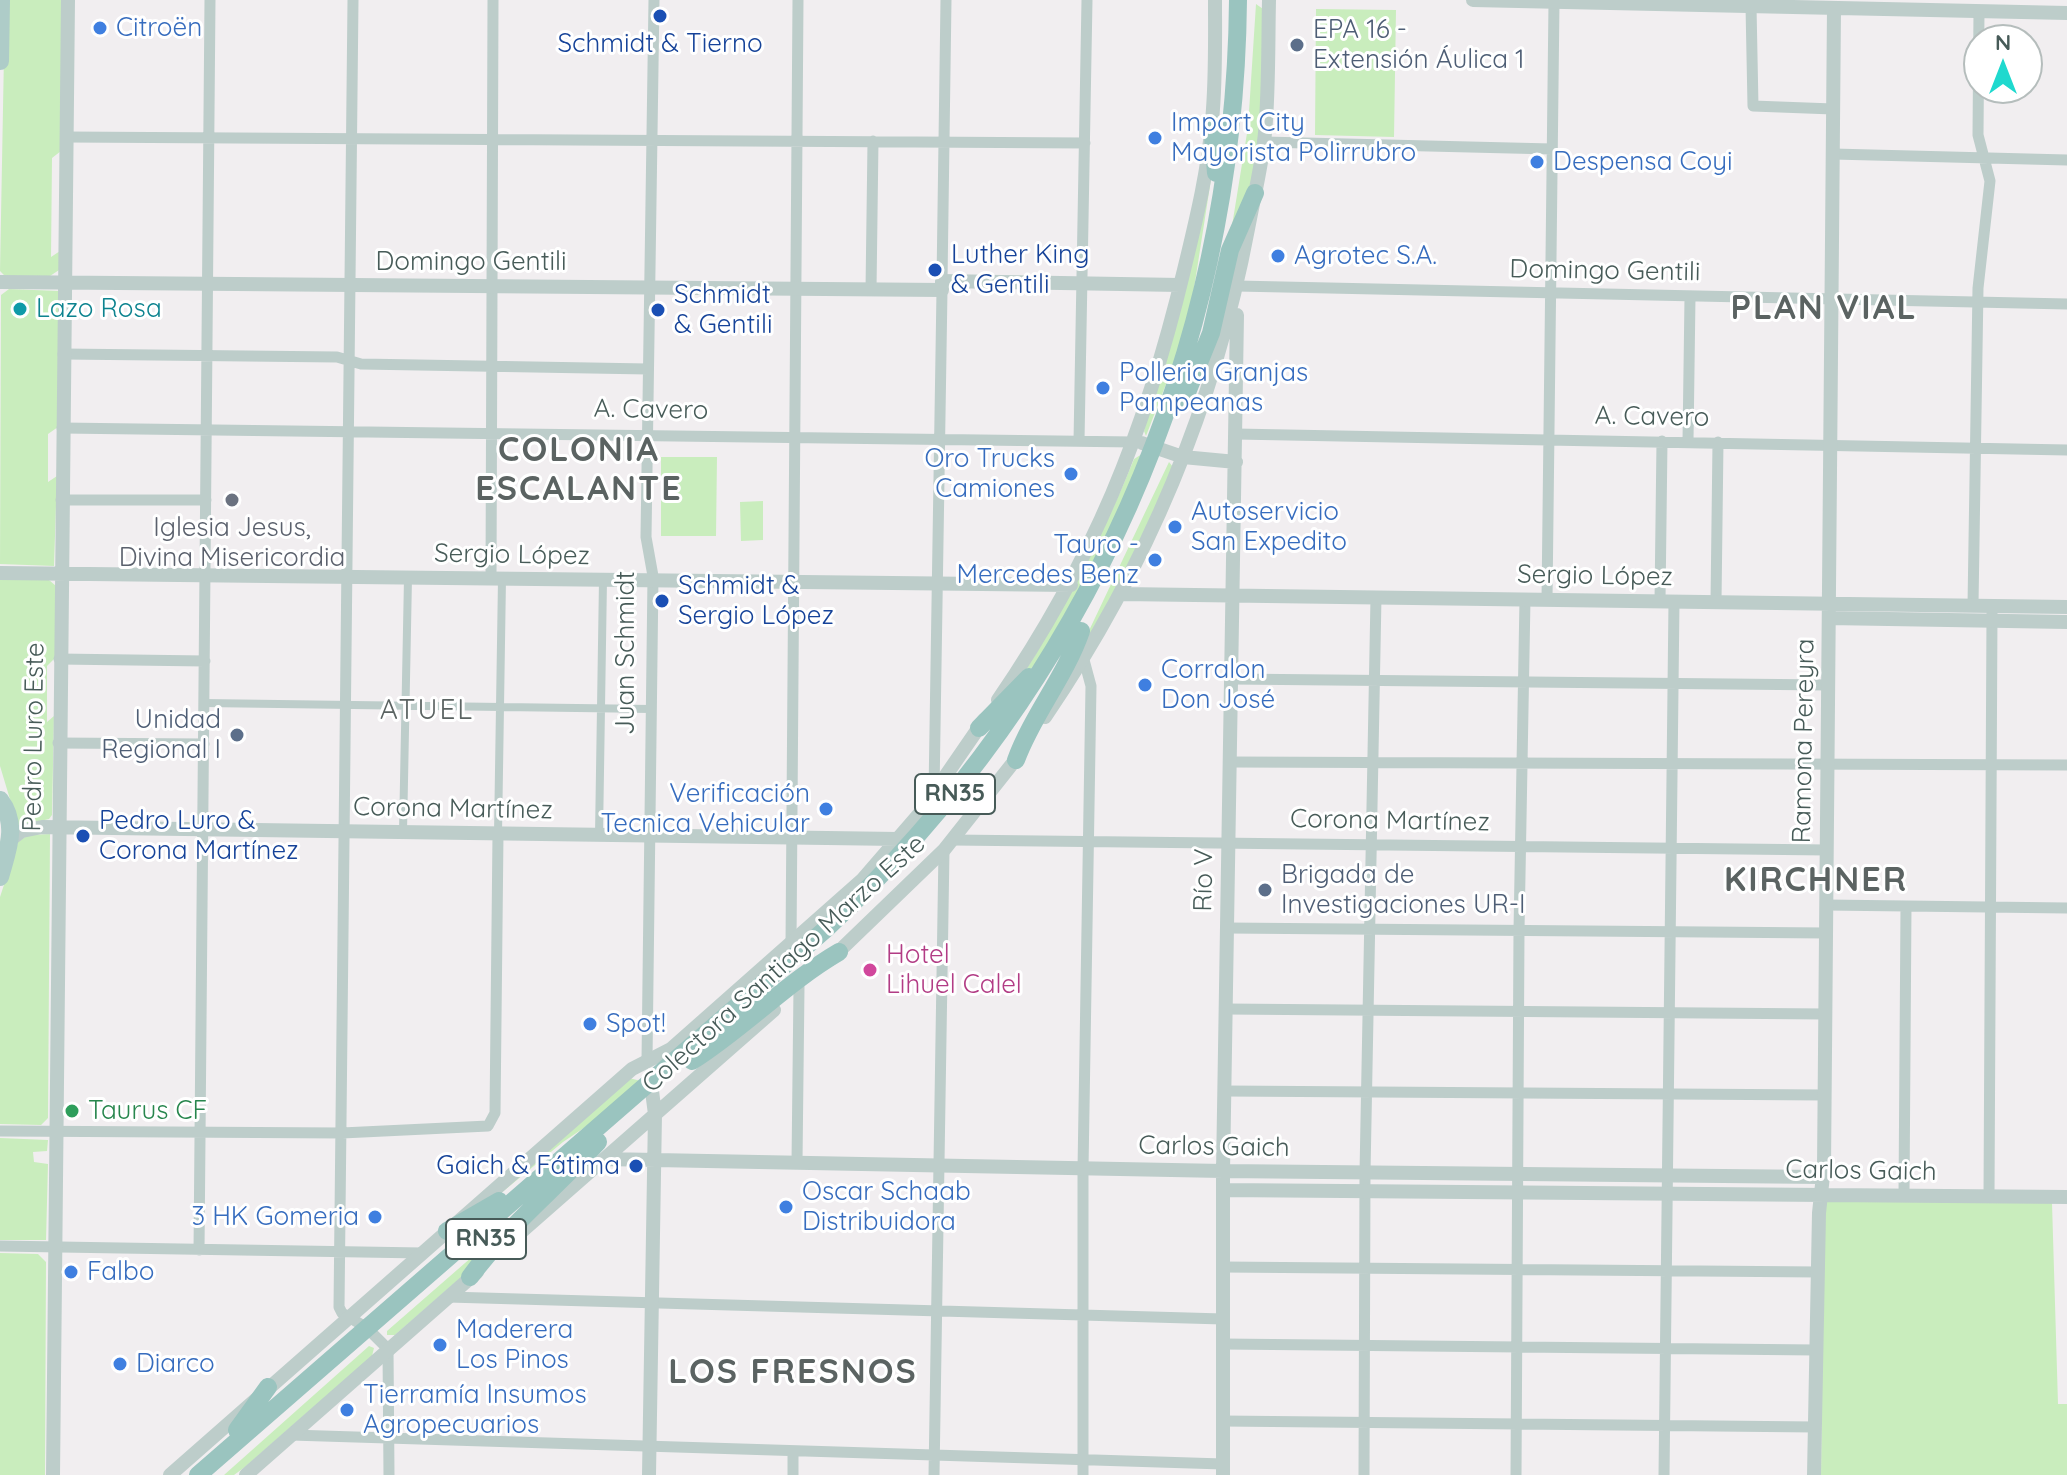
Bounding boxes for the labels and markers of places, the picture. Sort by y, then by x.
marker: Schmidt & Tierno [651,7,669,25]
place label: Citroën [116,12,202,44]
place label: EPA 16 - Extensión Áulica 1 [1313,14,1525,76]
marker: Citroën [91,19,109,37]
place label: Schmidt & Tierno [557,28,763,60]
marker: EPA 16 - Extensión Áulica 1 [1288,36,1306,54]
place label: Import City Mayorista Polirrubro [1171,107,1416,168]
marker: Import City Mayorista Polirrubro [1146,129,1164,147]
place label: Despensa Coyi [1553,146,1733,178]
marker: Despensa Coyi [1528,153,1546,171]
place label: Luther King & Gentili [951,239,1089,300]
place label: Agrotec S.A. [1294,240,1437,272]
marker: Agrotec S.A. [1269,247,1287,265]
marker: Luther King & Gentili [926,261,944,279]
place label: Schmidt & Gentili [674,279,772,340]
place label: Lazo Rosa [36,293,162,325]
marker: Lazo Rosa [11,300,29,318]
marker: Schmidt & Gentili [649,301,667,319]
place label: Polleria Granjas Pampeanas [1119,357,1308,418]
marker: Polleria Granjas Pampeanas [1094,379,1112,397]
place label: Oro Trucks Camiones [924,443,1055,504]
marker: Oro Trucks Camiones [1062,465,1080,483]
marker: Iglesia Jesus, Divina Misericordia [223,491,241,509]
place label: Autoservicio San Expedito [1191,496,1347,558]
place label: Iglesia Jesus, Divina Misericordia [119,512,345,574]
marker: Autoservicio San Expedito [1166,518,1184,536]
place label: Tauro - Mercedes Benz [956,529,1139,590]
marker: Tauro - Mercedes Benz [1146,551,1164,569]
place label: Schmidt & Sergio López [678,570,834,632]
marker: Schmidt & Sergio López [653,592,671,610]
place label: Corralon Don José [1161,654,1275,716]
marker: Corralon Don José [1136,676,1154,694]
place label: Unidad Regional I [101,704,221,766]
marker: Unidad Regional I [228,726,246,744]
place label: Verificación Tecnica Vehicular [601,778,810,840]
marker: Verificación Tecnica Vehicular [817,800,835,818]
place label: Pedro Luro & Corona Martínez [99,805,299,866]
marker: Pedro Luro & Corona Martínez [74,827,92,845]
place label: Brigada de Investigaciones UR-I [1281,859,1525,920]
marker: Brigada de Investigaciones UR-I [1256,881,1274,899]
place label: Hotel Lihuel Calel [886,939,1022,1000]
marker: Hotel Lihuel Calel [861,961,879,979]
place label: Spot! [606,1008,666,1040]
marker: Spot! [581,1015,599,1033]
place label: Taurus CF [88,1095,207,1127]
marker: Taurus CF [63,1102,81,1120]
place label: Gaich & Fátima [436,1150,620,1182]
marker: Gaich & Fátima [627,1157,645,1175]
place label: Oscar Schaab Distribuidora [802,1176,971,1238]
marker: Oscar Schaab Distribuidora [777,1198,795,1216]
place label: 3 HK Gomeria [191,1201,359,1233]
marker: 3 HK Gomeria [366,1208,384,1226]
place label: Falbo [87,1256,154,1288]
marker: Falbo [62,1263,80,1281]
place label: Maderera Los Pinos [456,1314,573,1376]
marker: Maderera Los Pinos [431,1336,449,1354]
place label: Diarco [136,1348,215,1380]
marker: Diarco [111,1355,129,1373]
place label: Tierramía Insumos Agropecuarios [363,1379,587,1440]
marker: Tierramía Insumos Agropecuarios [338,1401,356,1419]

